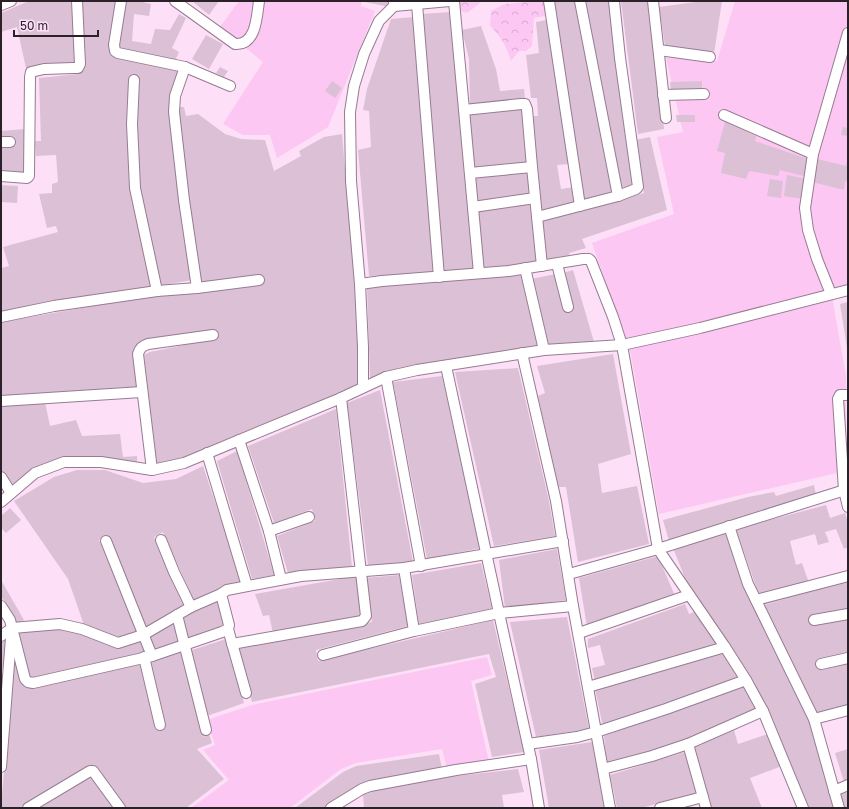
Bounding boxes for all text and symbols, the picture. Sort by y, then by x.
scale bar [14,12,98,38]
text: 50 m [20,18,48,33]

